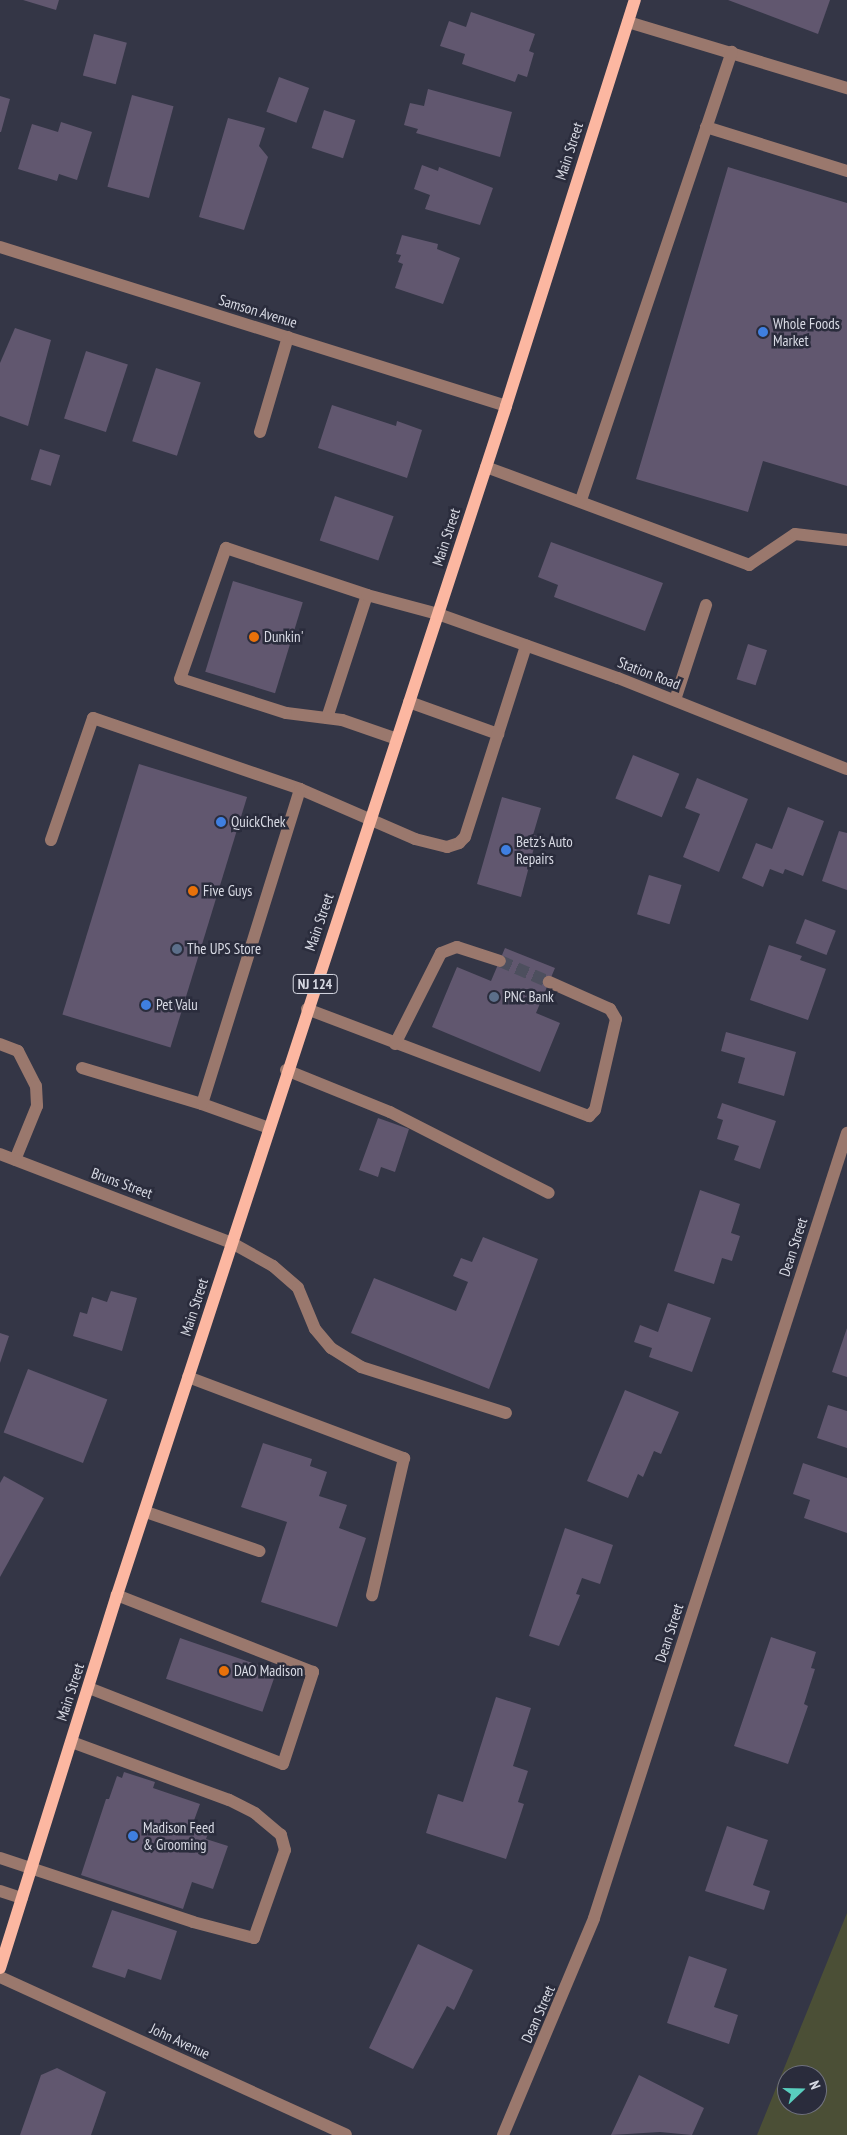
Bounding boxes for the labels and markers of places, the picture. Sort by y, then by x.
place label: Whole Foods Market [773,314,840,349]
marker: Whole Foods Market [757,326,769,338]
place label: Dunkin' [264,628,303,646]
marker: Dunkin' [248,631,260,643]
place label: QuickChek [231,813,286,831]
marker: QuickChek [215,816,227,828]
place label: Betz's Auto Repairs [516,832,573,867]
marker: Betz's Auto Repairs [500,844,512,856]
place label: Five Guys [203,882,252,900]
marker: Five Guys [187,885,199,897]
place label: The UPS Store [187,940,261,958]
marker: The UPS Store [171,943,183,955]
place label: PNC Bank [504,988,554,1006]
marker: PNC Bank [488,991,500,1003]
place label: Pet Valu [156,996,198,1014]
marker: Pet Valu [140,999,152,1011]
place label: DAO Madison [234,1662,303,1680]
marker: DAO Madison [218,1665,230,1677]
place label: Madison Feed & Grooming [143,1818,215,1853]
marker: Madison Feed & Grooming [127,1830,139,1842]

